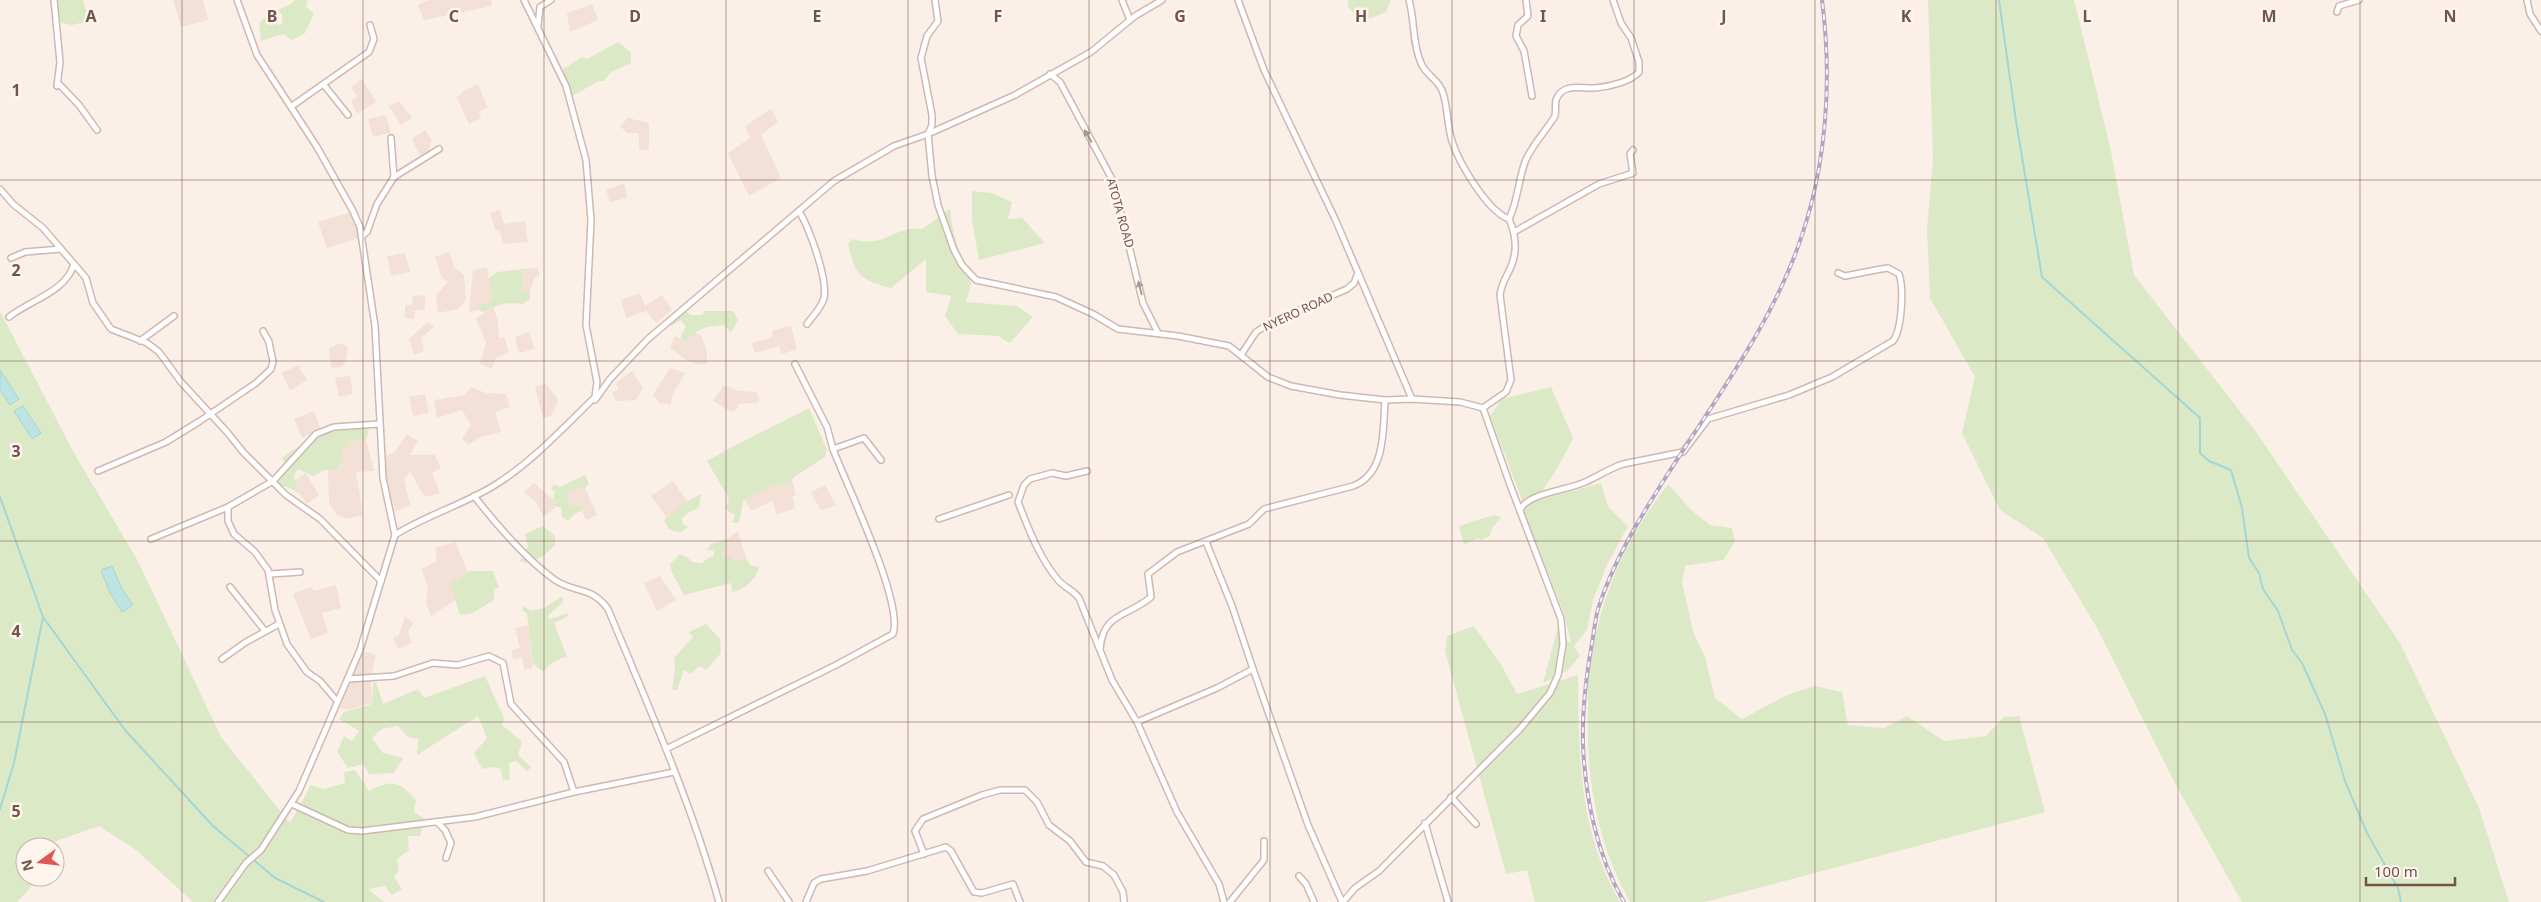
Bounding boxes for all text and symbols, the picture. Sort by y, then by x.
text: A [85,5,97,27]
text: B [267,5,277,27]
text: C [449,5,459,27]
text: D [629,5,641,27]
text: E [813,5,822,27]
text: F [994,5,1002,27]
text: G [1174,5,1186,27]
text: H [1355,5,1367,27]
text: I [1540,5,1546,27]
text: J [1719,5,1727,27]
text: K [1901,5,1912,27]
text: L [2083,5,2092,27]
text: M [2261,5,2277,27]
text: N [2443,5,2457,27]
text: 1 [11,79,21,101]
one-way arrow [1083,129,1092,142]
street label: ATOTA ROAD [1102,176,1139,250]
text: 2 [11,259,21,281]
one-way arrow [1136,281,1144,296]
street label: NYERO ROAD [1260,288,1336,335]
text: 3 [11,440,21,462]
text: 4 [11,620,21,642]
text: 5 [11,800,21,822]
north arrow [15,837,65,887]
scale bar [2366,854,2455,886]
text: N [16,858,38,873]
text: 100 m [2374,861,2418,881]

